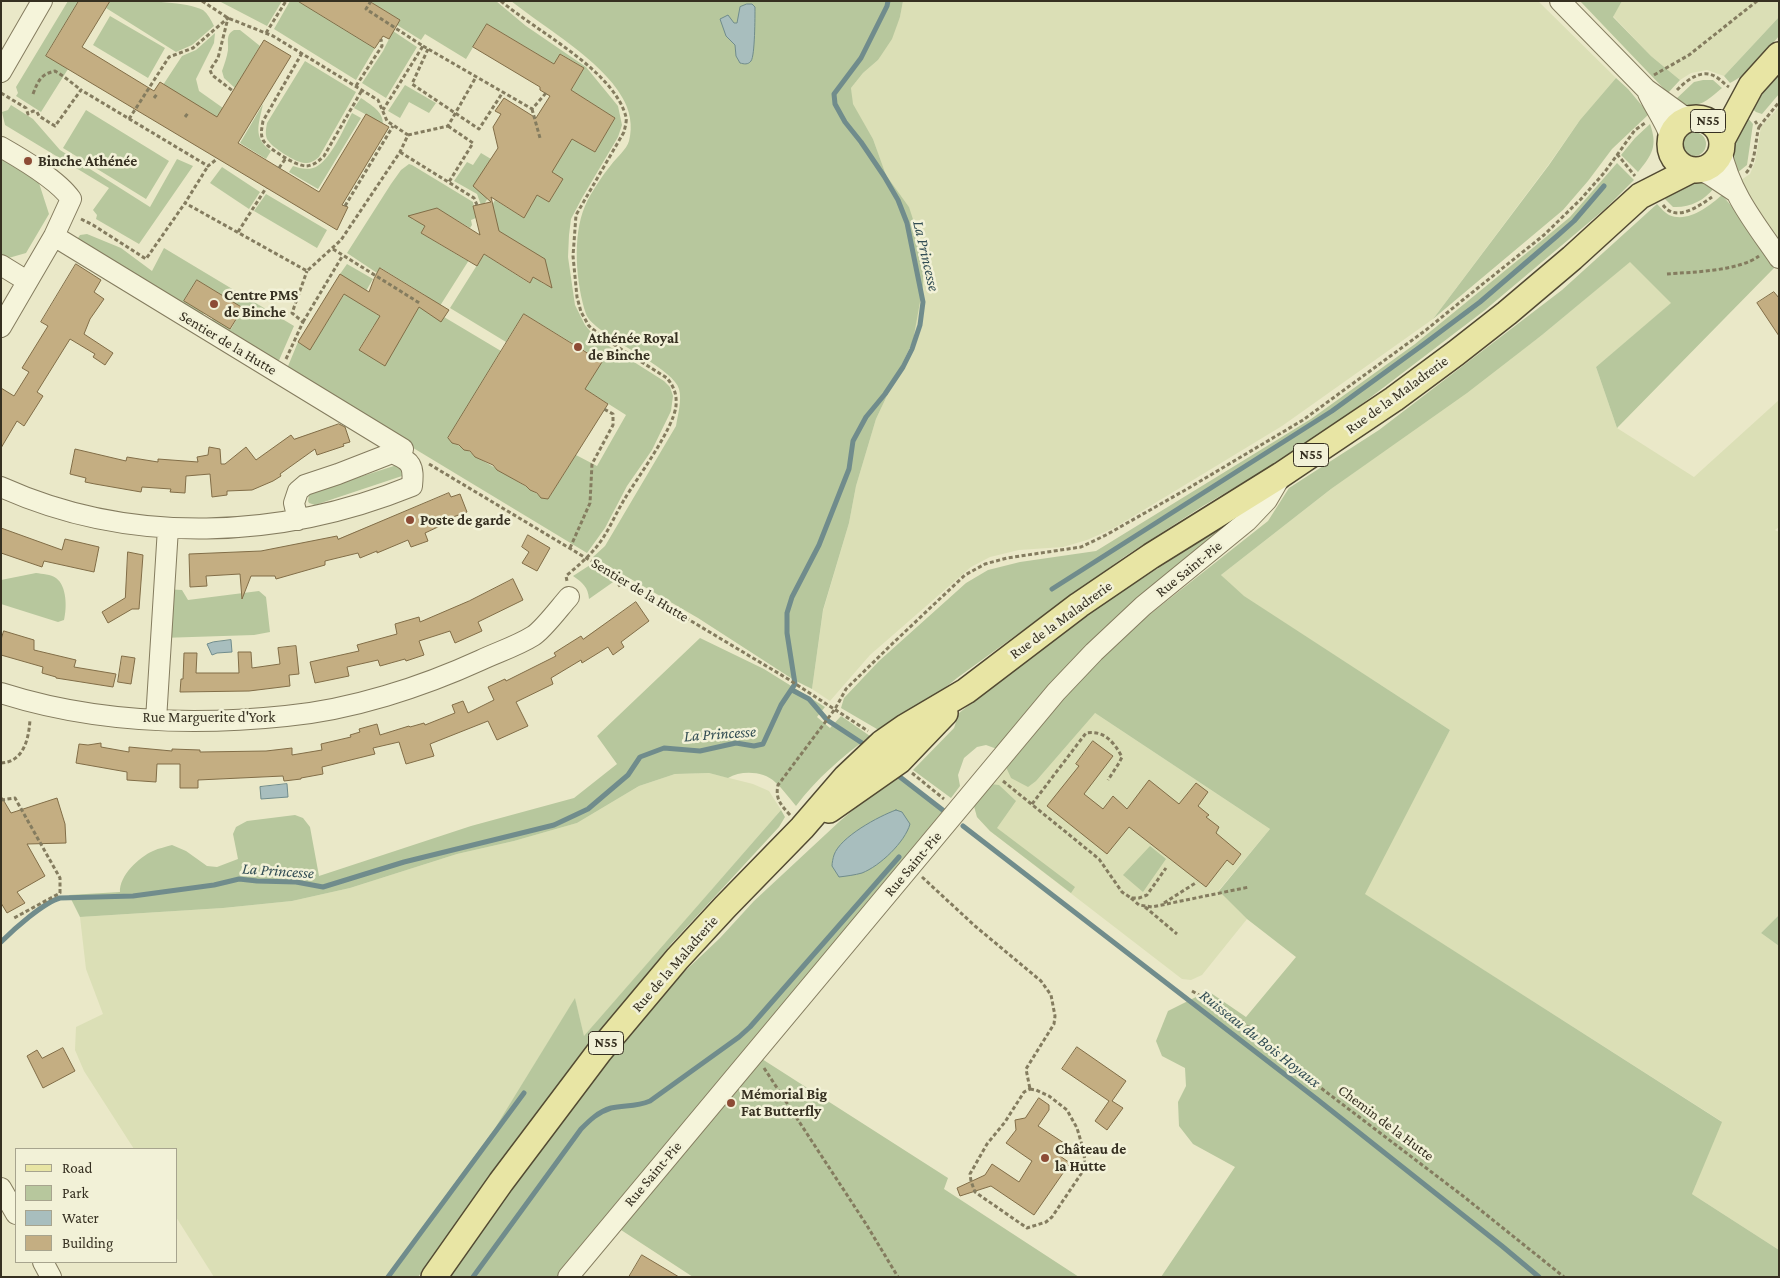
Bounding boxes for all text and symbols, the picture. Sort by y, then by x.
road number: N55 [1690,110,1726,132]
place label: Binche Athénée [38,152,137,170]
marker: Binche Athénée [22,155,34,167]
water label: La Princesse [909,219,943,293]
place label: Centre PMS de Binche [224,286,298,321]
marker: Centre PMS de Binche [208,298,220,310]
street label: Sentier de la Hutte [176,307,280,379]
place label: Athénée Royal de Binche [588,329,679,364]
marker: Athénée Royal de Binche [572,341,584,353]
street label: Rue de la Maladrerie [1342,352,1452,438]
road number: N55 [1294,444,1328,466]
place label: Poste de garde [420,511,511,529]
marker: Poste de garde [404,514,416,526]
street label: Rue Saint-Pie [1152,537,1226,601]
street label: Sentier de la Hutte [588,554,692,626]
street label: Rue de la Maladrerie [1006,577,1116,663]
street label: Rue Marguerite d'York [143,708,275,726]
water label: La Princesse [683,722,757,746]
street label: Rue Saint-Pie [880,828,946,900]
water label: La Princesse [241,859,315,883]
street label: Rue de la Maladrerie [628,912,722,1016]
water label: Ruisseau du Bois Hoyaux [1196,986,1324,1092]
road number: N55 [588,1032,624,1054]
street label: Chemin de la Hutte [1334,1081,1438,1165]
place label: Mémorial Big Fat Butterfly [741,1085,827,1120]
marker: Mémorial Big Fat Butterfly [725,1097,737,1109]
street label: Rue Saint-Pie [620,1138,686,1210]
place label: Château de la Hutte [1055,1140,1126,1175]
legend [15,1148,178,1263]
marker: Château de la Hutte [1039,1152,1051,1164]
text: Road [62,1160,92,1176]
text: Park [62,1185,89,1201]
text: Water [62,1210,99,1226]
text: Building [62,1235,113,1251]

